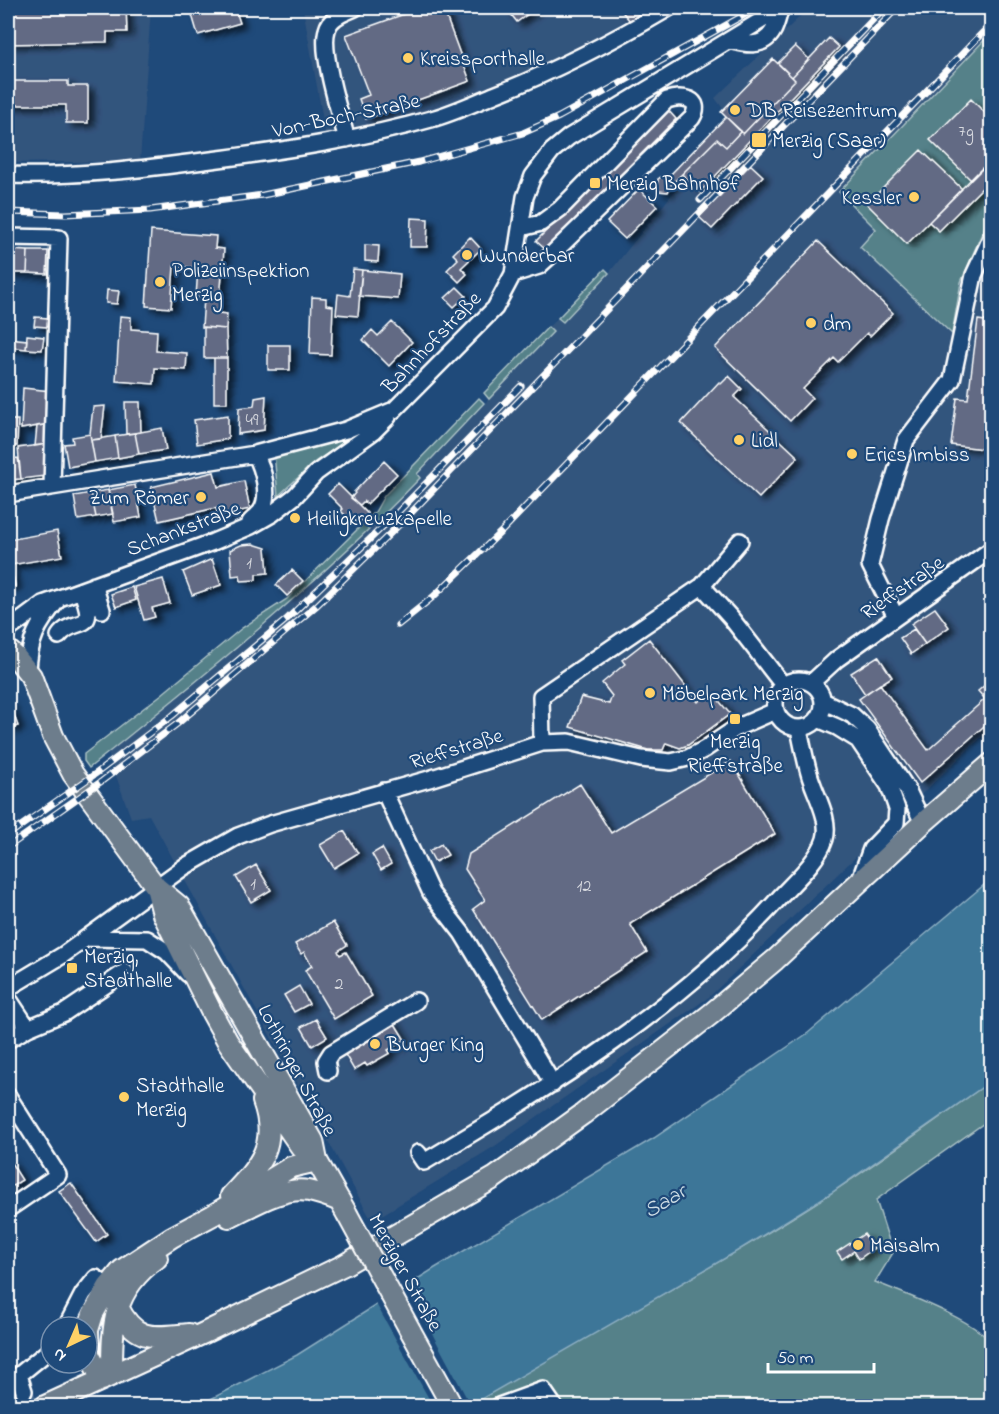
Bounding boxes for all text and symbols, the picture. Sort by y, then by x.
place label: Kreissporthalle [420,45,546,75]
marker: Kreissporthalle [401,51,415,65]
street label: Von-Boch-Straße [269,87,423,147]
place label: DB Reisezentrum [746,97,897,127]
marker: DB Reisezentrum [728,103,742,117]
house number: 7g [958,119,974,146]
place label: Merzig (Saar) [772,127,886,159]
marker: Merzig (Saar) [750,131,768,149]
place label: Merzig Bahnhof [607,170,740,202]
marker: Merzig Bahnhof [588,176,602,190]
place label: Kessler [842,184,902,214]
marker: Kessler [907,190,921,204]
place label: Wunderbar [479,242,575,272]
marker: Wunderbar [460,248,474,262]
place label: Polizeiinspektion Merzig [172,257,309,313]
marker: Polizeiinspektion Merzig [153,275,167,289]
street label: Bahnhofstraße [375,285,490,402]
place label: dm [823,310,851,340]
marker: dm [804,316,818,330]
house number: 49 [246,408,259,434]
place label: Lidl [751,427,778,457]
marker: Lidl [732,433,746,447]
place label: Erics Imbiss [864,441,970,471]
marker: Erics Imbiss [845,447,859,461]
place label: Zum Römer [89,484,189,514]
marker: Zum Römer [194,490,208,504]
street label: Schankstraße [122,494,245,565]
place label: Heiligkreuzkapelle [307,505,453,537]
marker: Heiligkreuzkapelle [288,511,302,525]
street label: Rieffstraße [855,549,951,628]
house number: 1 [246,551,252,577]
place label: Möbelpark Merzig [662,680,803,712]
marker: Möbelpark Merzig [643,686,657,700]
marker: Merzig Rieffstraße [728,712,742,726]
street label: Rieffstraße [406,721,507,778]
place label: Merzig Rieffstraße [687,728,784,782]
house number: 1 [250,872,256,898]
house number: 12 [577,874,591,900]
place label: Merzig, Stadthalle [84,943,173,997]
marker: Merzig, Stadthalle [65,961,79,975]
house number: 2 [335,972,344,998]
street label: Lothringer Straße [247,1000,344,1144]
place label: Burger King [386,1031,484,1063]
marker: Burger King [368,1037,382,1051]
place label: Stadthalle Merzig [136,1072,225,1128]
marker: Stadthalle Merzig [117,1090,131,1104]
water label: Saar [638,1176,696,1228]
street label: Merziger Straße [358,1209,449,1339]
place label: Maisalm [870,1232,940,1262]
marker: Maisalm [851,1238,865,1252]
north arrow [39,1315,99,1375]
scale bar [768,1336,874,1374]
text: N [48,1342,72,1367]
text: 50 m [777,1346,814,1372]

